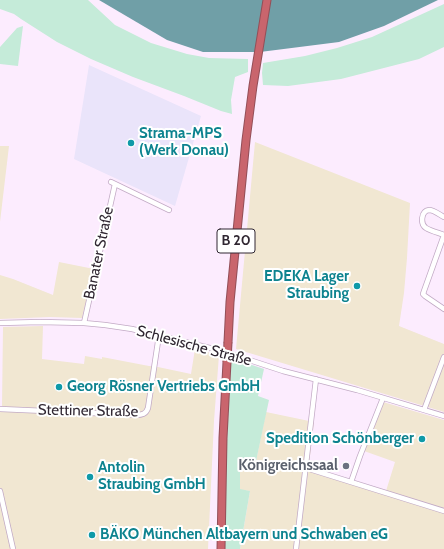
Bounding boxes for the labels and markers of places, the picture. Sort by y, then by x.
place label: Strama-MPS (Werk Donau) [139,125,229,160]
marker: Strama-MPS (Werk Donau) [126,138,136,148]
place label: EDEKA Lager Straubing [264,268,349,303]
marker: EDEKA Lager Straubing [352,281,362,291]
place label: Georg Rösner Vertriebs GmbH [67,378,260,396]
marker: Georg Rösner Vertriebs GmbH [54,382,64,392]
place label: Spedition Schönberger [266,430,414,448]
marker: Spedition Schönberger [417,434,427,444]
place label: Königreichssaal [238,457,338,475]
place label: Antolin Straubing GmbH [98,459,206,494]
marker: Königreichssaal [341,461,351,471]
marker: Antolin Straubing GmbH [85,472,95,482]
place label: BÄKO München Altbayern und Schwaben eG [100,526,388,544]
marker: BÄKO München Altbayern und Schwaben eG [87,530,97,540]

